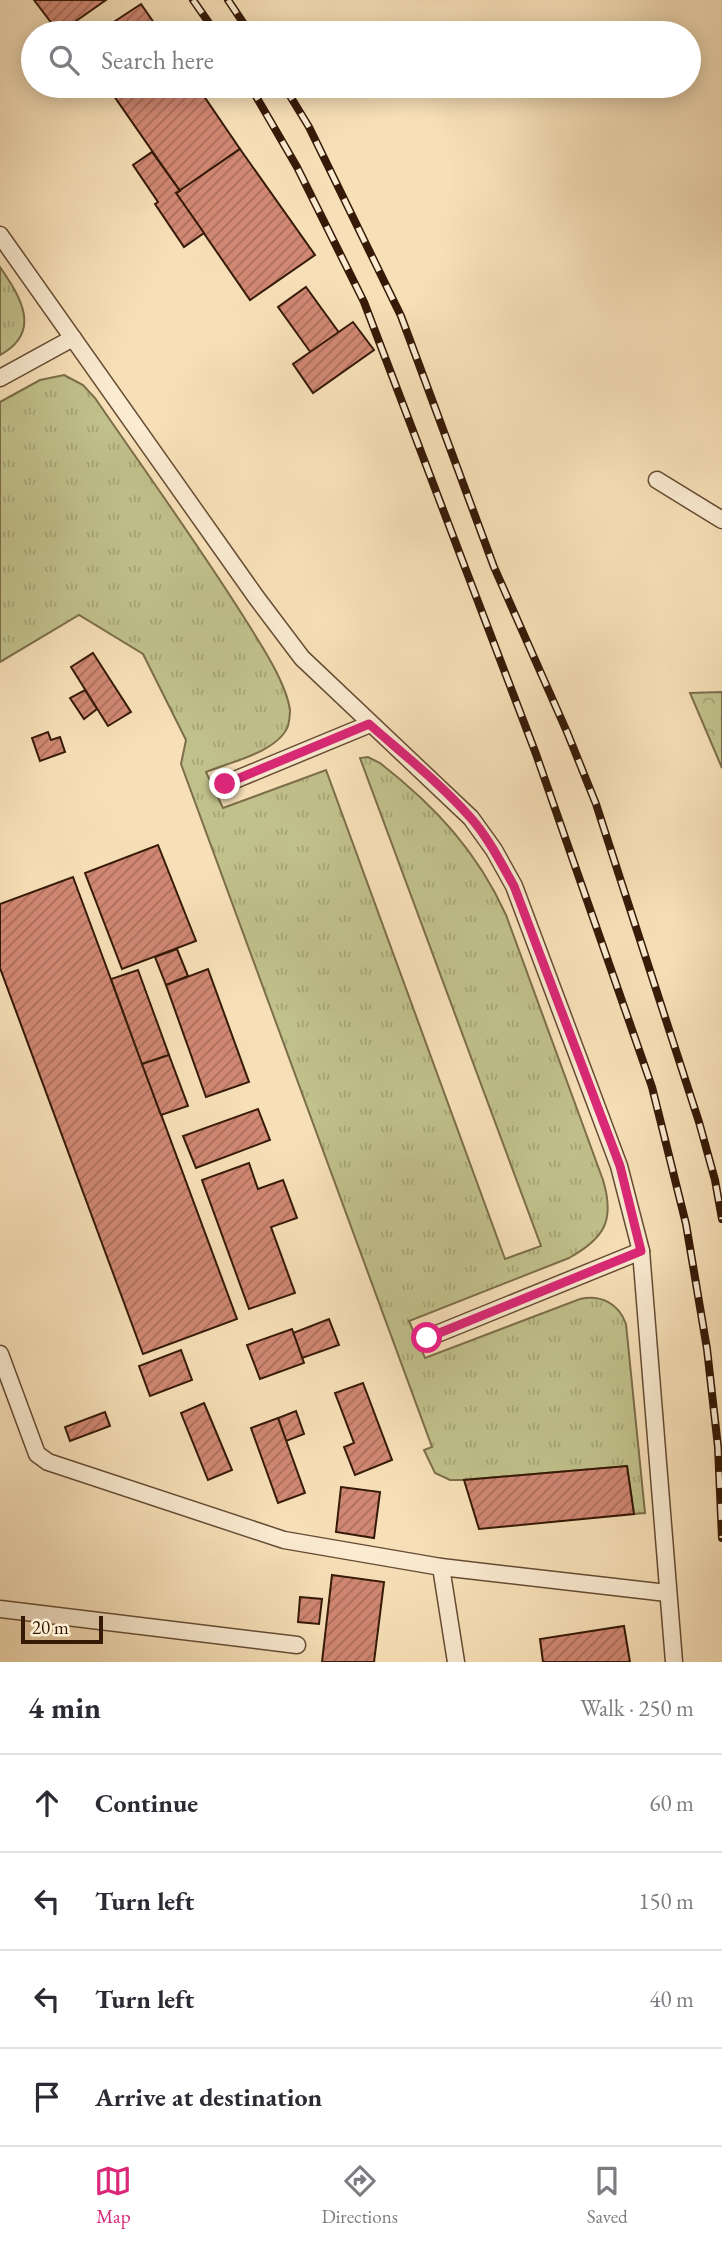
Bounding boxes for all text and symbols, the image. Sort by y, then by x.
search box [21,21,701,98]
icon: search [45,41,83,79]
text: Search here [101,43,214,77]
route end [209,768,240,799]
route start [411,1322,442,1353]
scale bar [21,1613,103,1645]
text: 20 m [32,1615,69,1640]
text: 4 min [28,1688,101,1727]
text: Walk · 250 m [580,1693,694,1723]
icon: ahead [28,1784,66,1822]
text: Continue [95,1786,198,1820]
text: 60 m [649,1788,694,1818]
icon: left [28,1882,66,1920]
text: Turn left [95,1884,194,1918]
text: 150 m [638,1886,694,1916]
icon: left [28,1980,66,2018]
text: Turn left [95,1982,194,2016]
text: 40 m [649,1984,694,2014]
icon: arrive [28,2078,66,2116]
text: Arrive at destination [95,2080,322,2114]
tab: Map [94,2162,132,2229]
tab: Directions [321,2162,398,2229]
tab: Saved [587,2162,628,2229]

